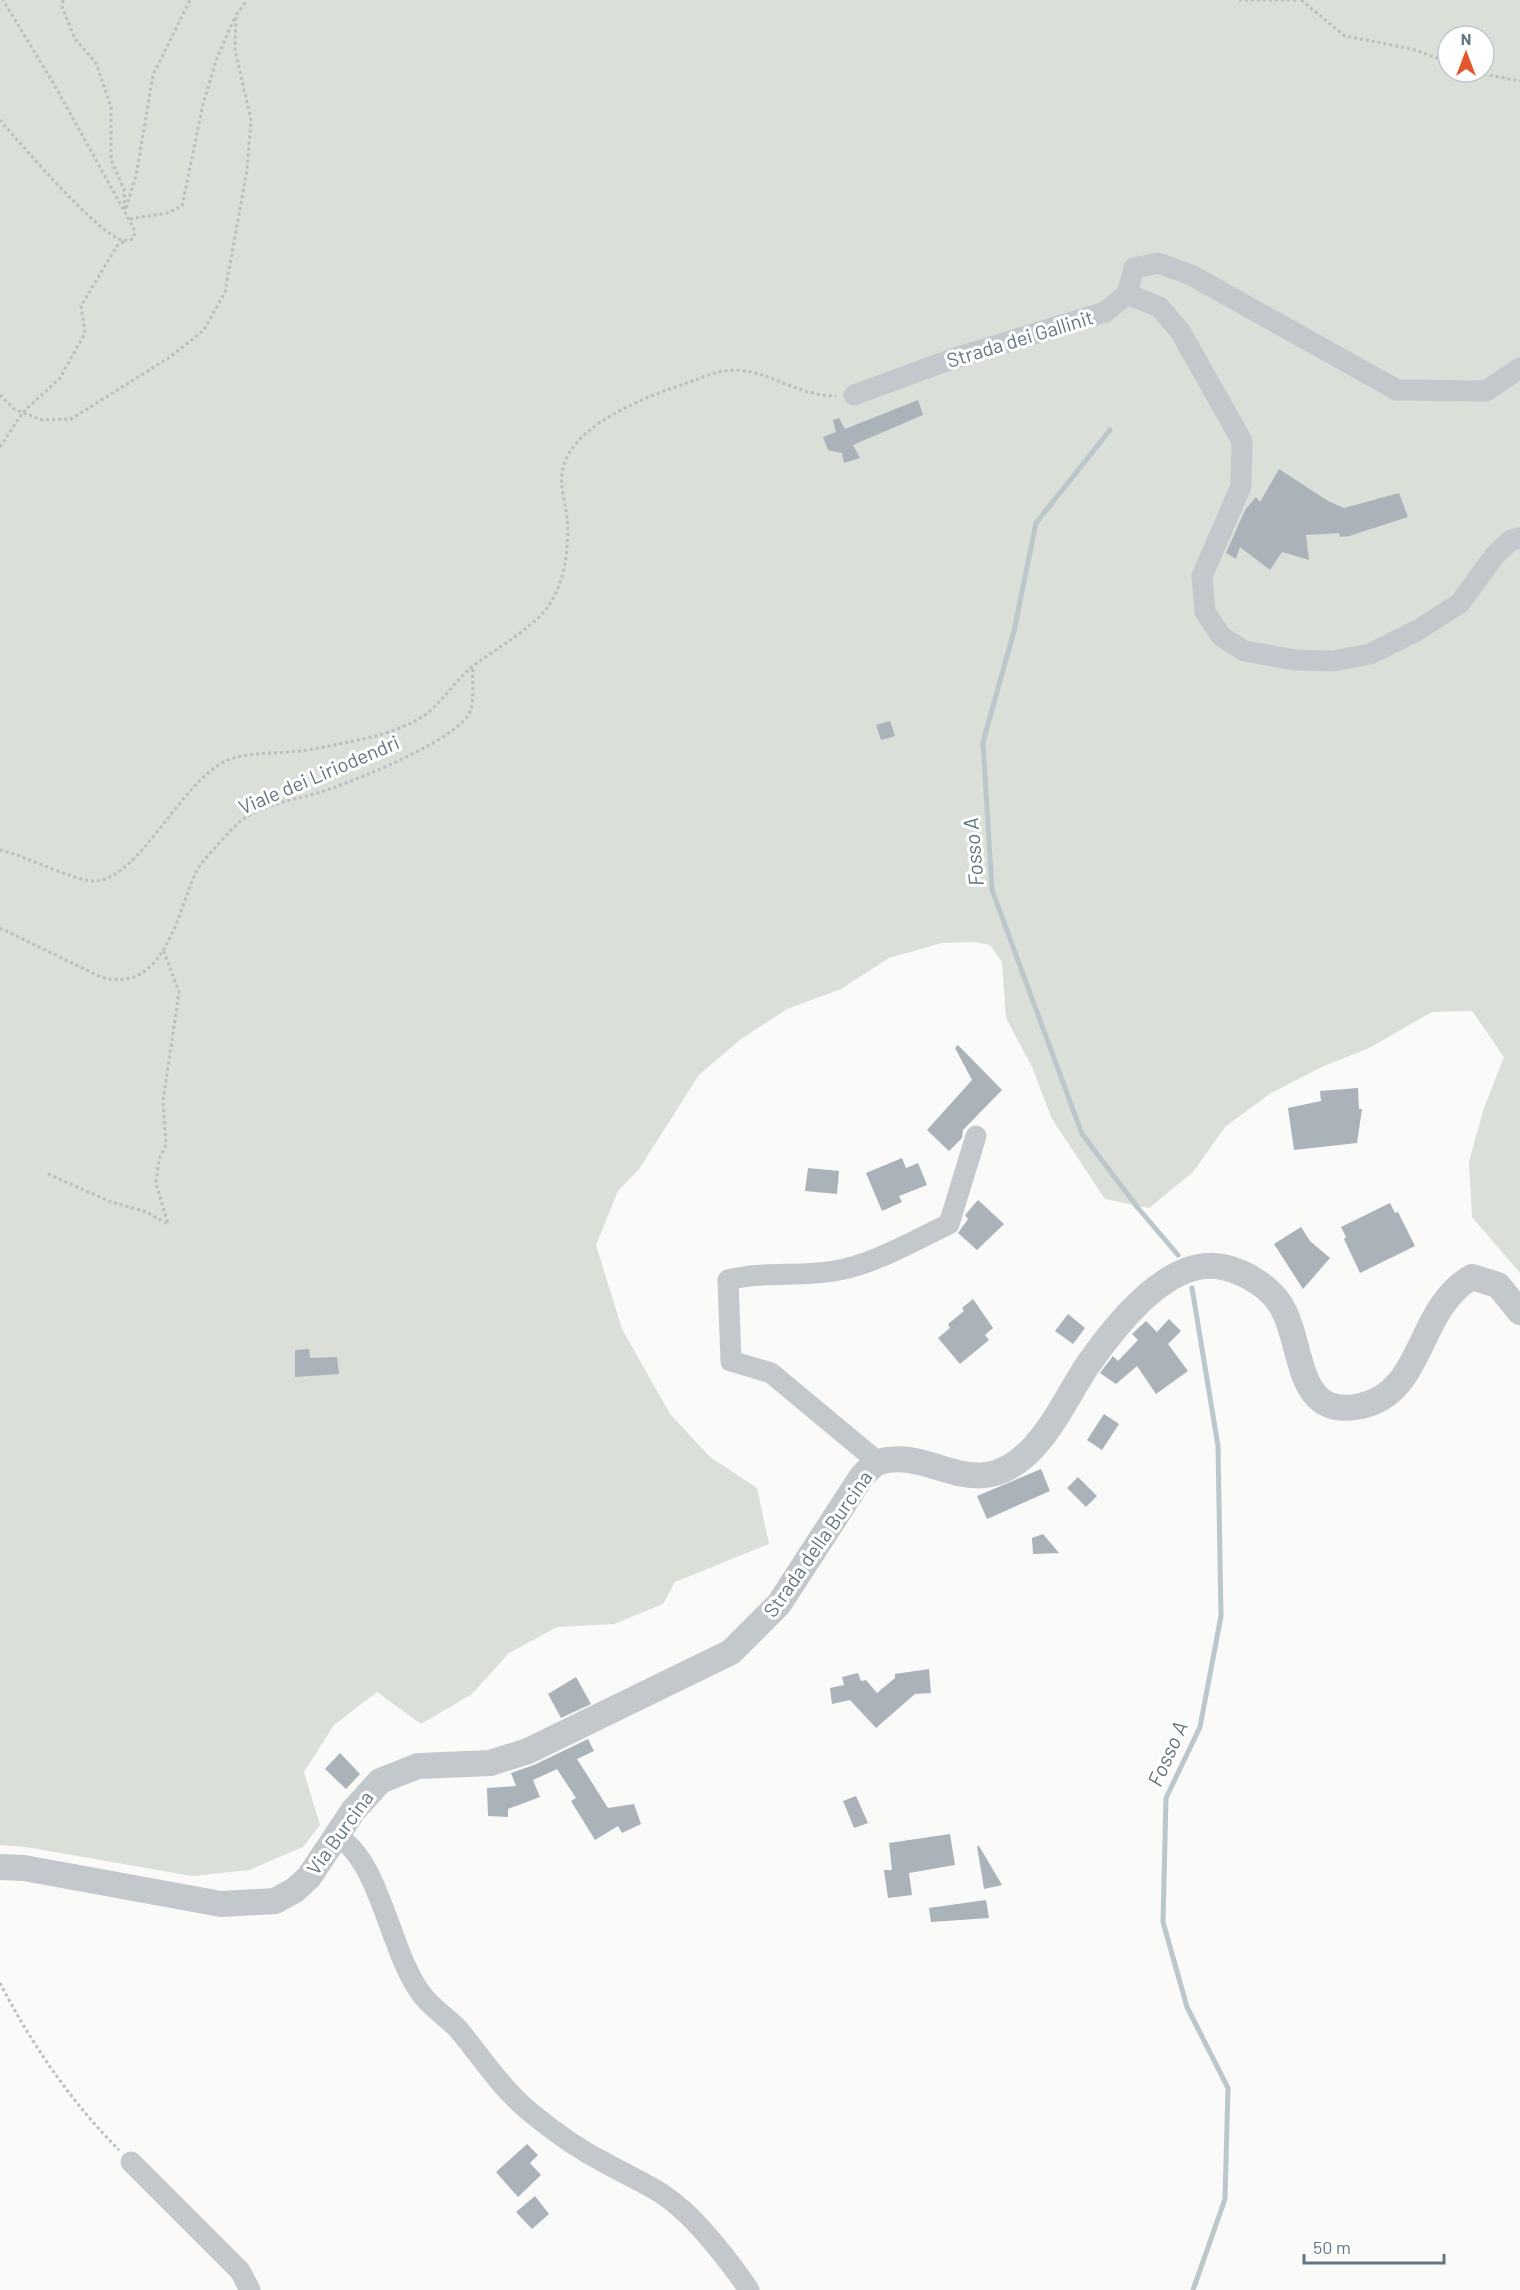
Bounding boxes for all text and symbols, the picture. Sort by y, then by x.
north arrow [1436,24,1496,84]
text: N [1461,29,1471,48]
street label: Strada dei Gallinit [943,304,1096,372]
street label: Viale dei Liriodendri [235,729,403,819]
water label: Fosso A [957,817,988,887]
street label: Strada della Burcina [758,1466,877,1621]
water label: Fosso A [1141,1717,1192,1790]
street label: Via Burcina [301,1786,378,1879]
scale bar [1304,2227,1444,2265]
text: 50 m [1313,2236,1351,2258]

